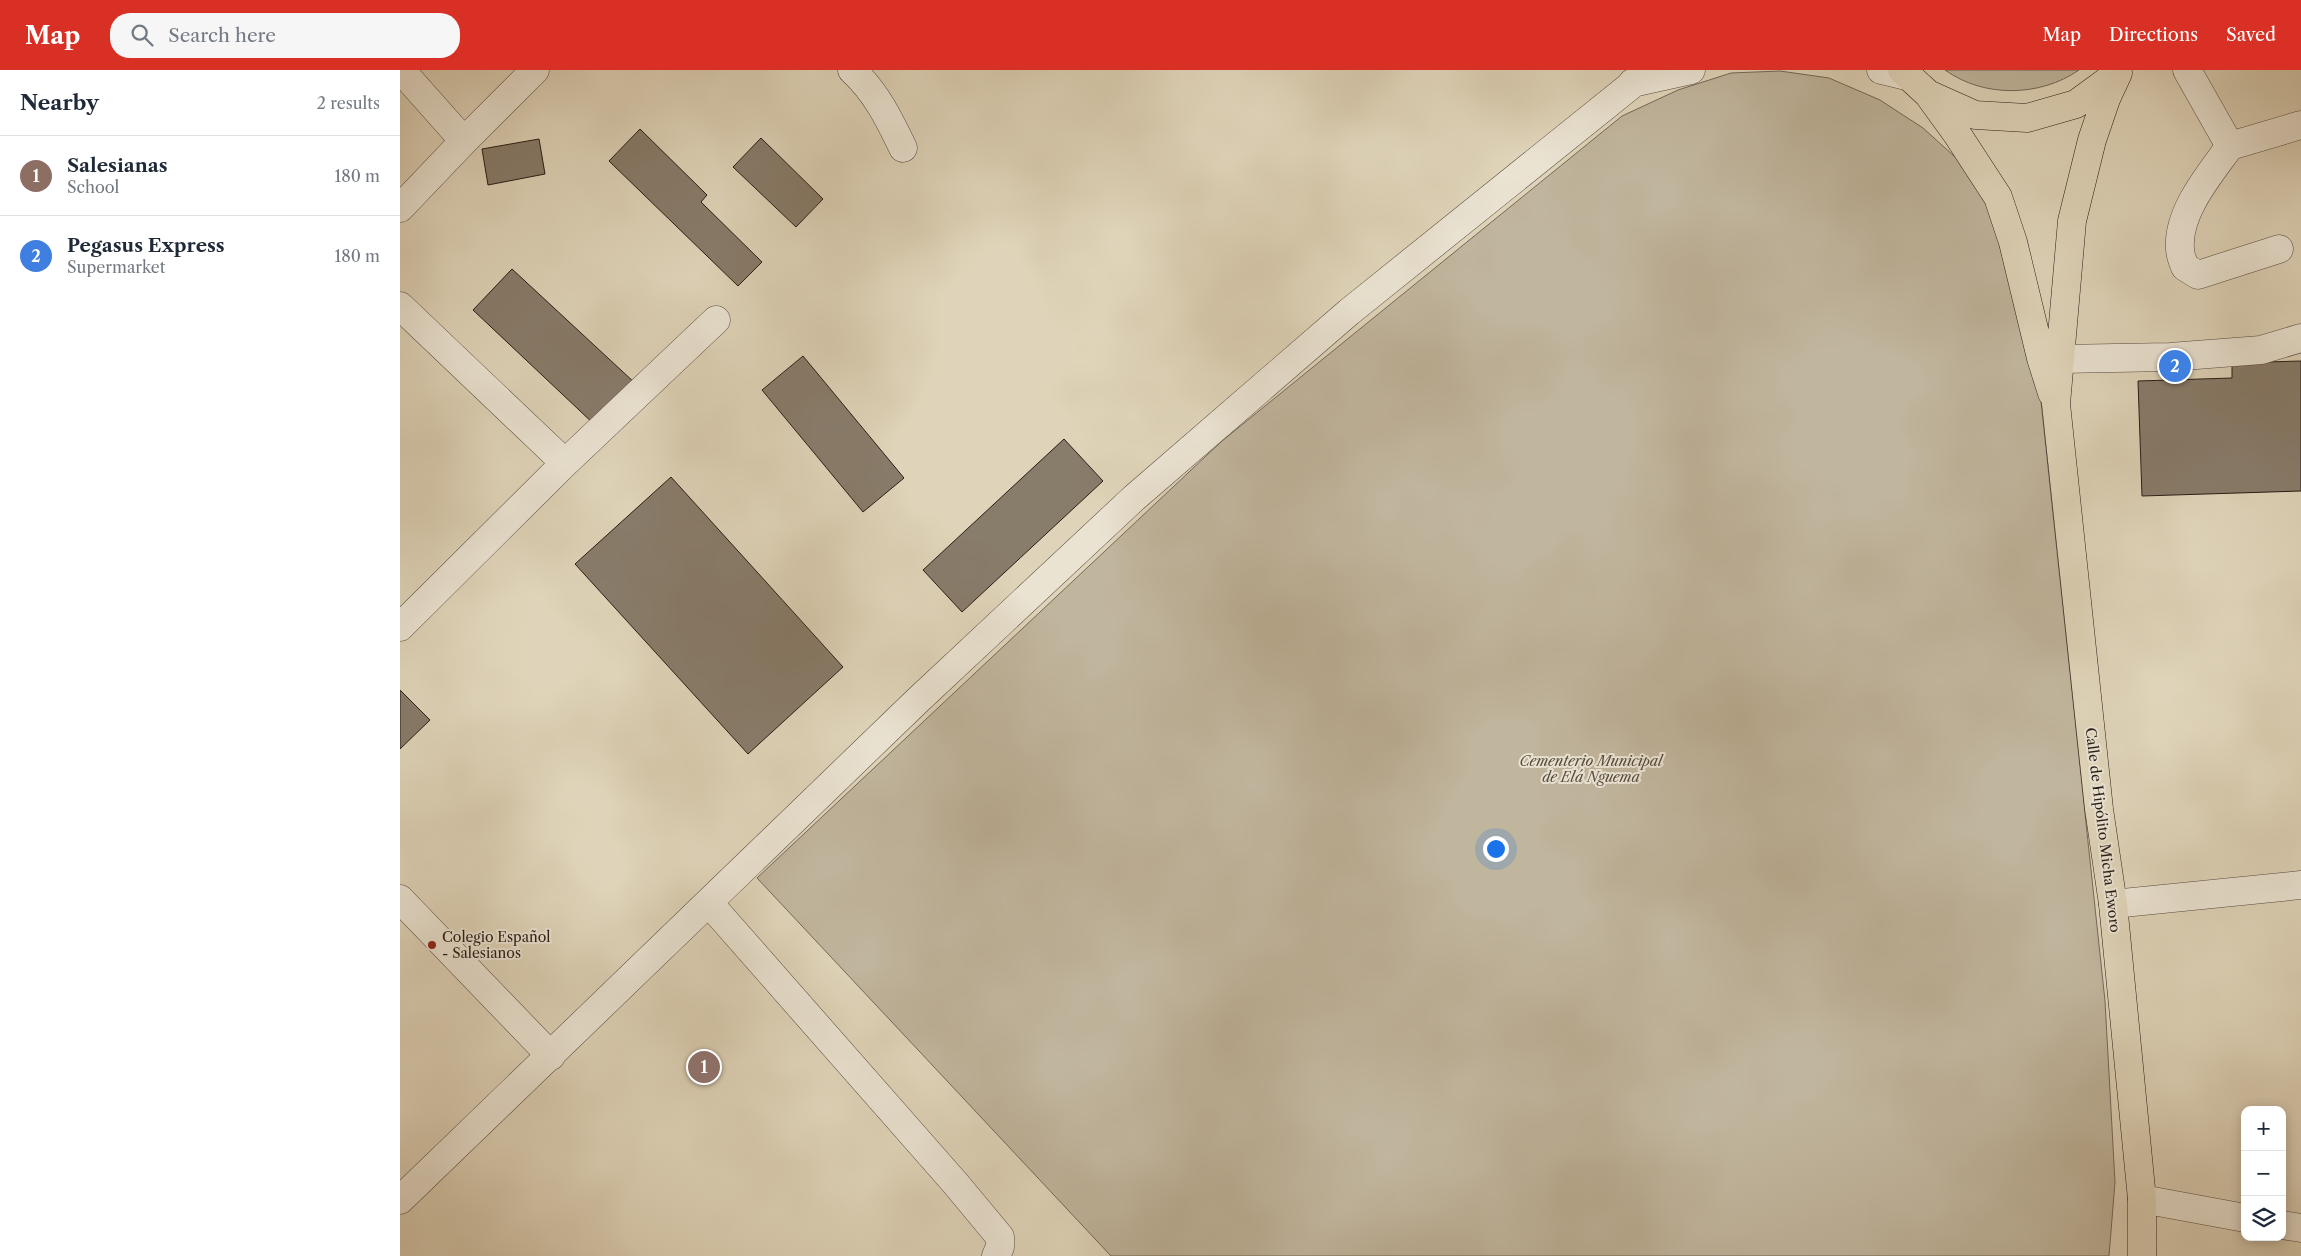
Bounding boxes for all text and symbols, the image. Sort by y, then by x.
search box [110,13,460,58]
text: Map [25,21,80,50]
icon: search [128,21,156,49]
text: Search here [168,24,276,47]
text: Map [2042,24,2081,46]
text: Directions [2109,24,2198,46]
text: Saved [2226,24,2276,46]
text: Nearby [20,90,99,115]
text: 2 results [317,93,380,113]
text: Salesianas [67,154,168,177]
text: 1 [32,166,40,186]
text: 180 m [334,166,380,186]
text: School [67,177,119,197]
text: Pegasus Express [67,234,225,257]
text: 2 [31,246,41,266]
text: 180 m [334,246,380,266]
text: Supermarket [67,257,165,277]
pin: 2 [2159,347,2191,385]
street label: Calle de Hipólito Micha Eworo [2081,726,2125,934]
park label: Cementerio Municipal de Elá Nguema [1519,752,1664,786]
your location [1483,836,1509,862]
place label: Colegio Español - Salesianos [442,928,550,962]
marker: Colegio Español - Salesianos [426,939,438,951]
pin: 1 [688,1048,720,1086]
map controls [2241,1106,2286,1241]
button: + [2241,1106,2286,1151]
button: − [2241,1151,2286,1196]
button: layers [2241,1196,2286,1241]

